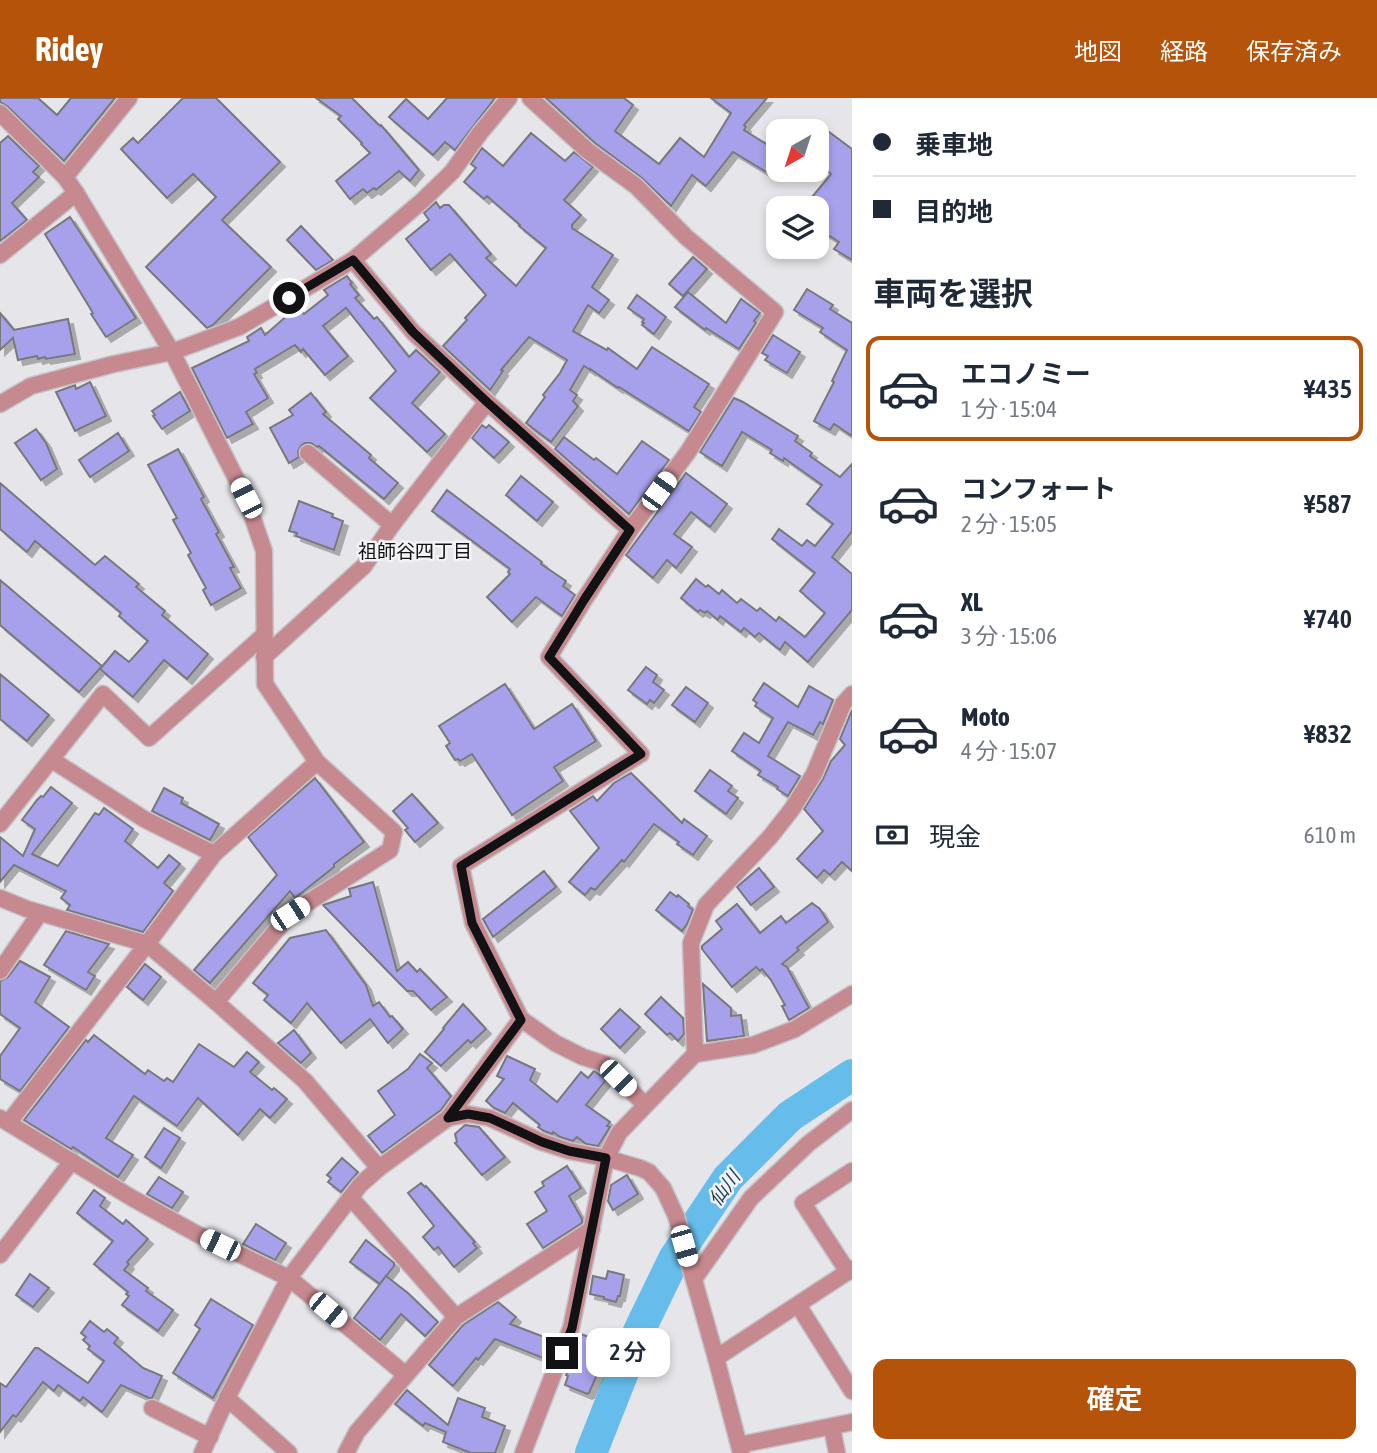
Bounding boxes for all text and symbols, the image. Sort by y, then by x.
text: Ridey [35,30,103,68]
text: 地図 [1074,38,1122,65]
text: 経路 [1160,38,1208,65]
text: 保存済み [1246,38,1342,65]
north arrow [766,119,830,182]
map controls [766,119,829,259]
text: 乗車地 [915,130,993,160]
button: layers [766,196,829,259]
text: 目的地 [915,197,993,227]
text: 車両を選択 [873,275,1033,312]
route start [273,282,305,314]
icon: car [877,357,940,420]
text: エコノミー [961,359,1091,389]
text: ¥435 [1304,374,1352,404]
text: 1 分 · 15:04 [961,396,1057,422]
car [639,468,680,514]
icon: car [877,472,940,535]
text: コンフォート [961,474,1116,504]
car [228,475,265,521]
text: ¥587 [1304,489,1352,519]
text: 2 分 · 15:05 [961,511,1057,537]
district label: 祖師谷四丁目 [358,540,472,562]
icon: car [877,587,940,650]
text: XL [961,587,983,617]
text: ¥740 [1304,604,1352,634]
text: 3 分 · 15:06 [961,623,1057,649]
icon: car [877,702,940,765]
text: Moto [961,702,1010,732]
text: ¥832 [1304,719,1352,749]
text: 4 分 · 15:07 [961,738,1057,764]
icon: cash [873,816,911,854]
text: 現金 [929,822,981,852]
text: 610 m [1304,822,1356,848]
car [267,894,314,934]
car [596,1056,641,1100]
water label: 仙川 [704,1165,745,1210]
car [669,1223,700,1269]
car [197,1226,244,1264]
car [306,1288,351,1332]
callout: 2 分 [586,1328,670,1378]
route end [546,1337,578,1369]
text: 2 分 [610,1339,646,1365]
button: 確定 [873,1359,1356,1439]

